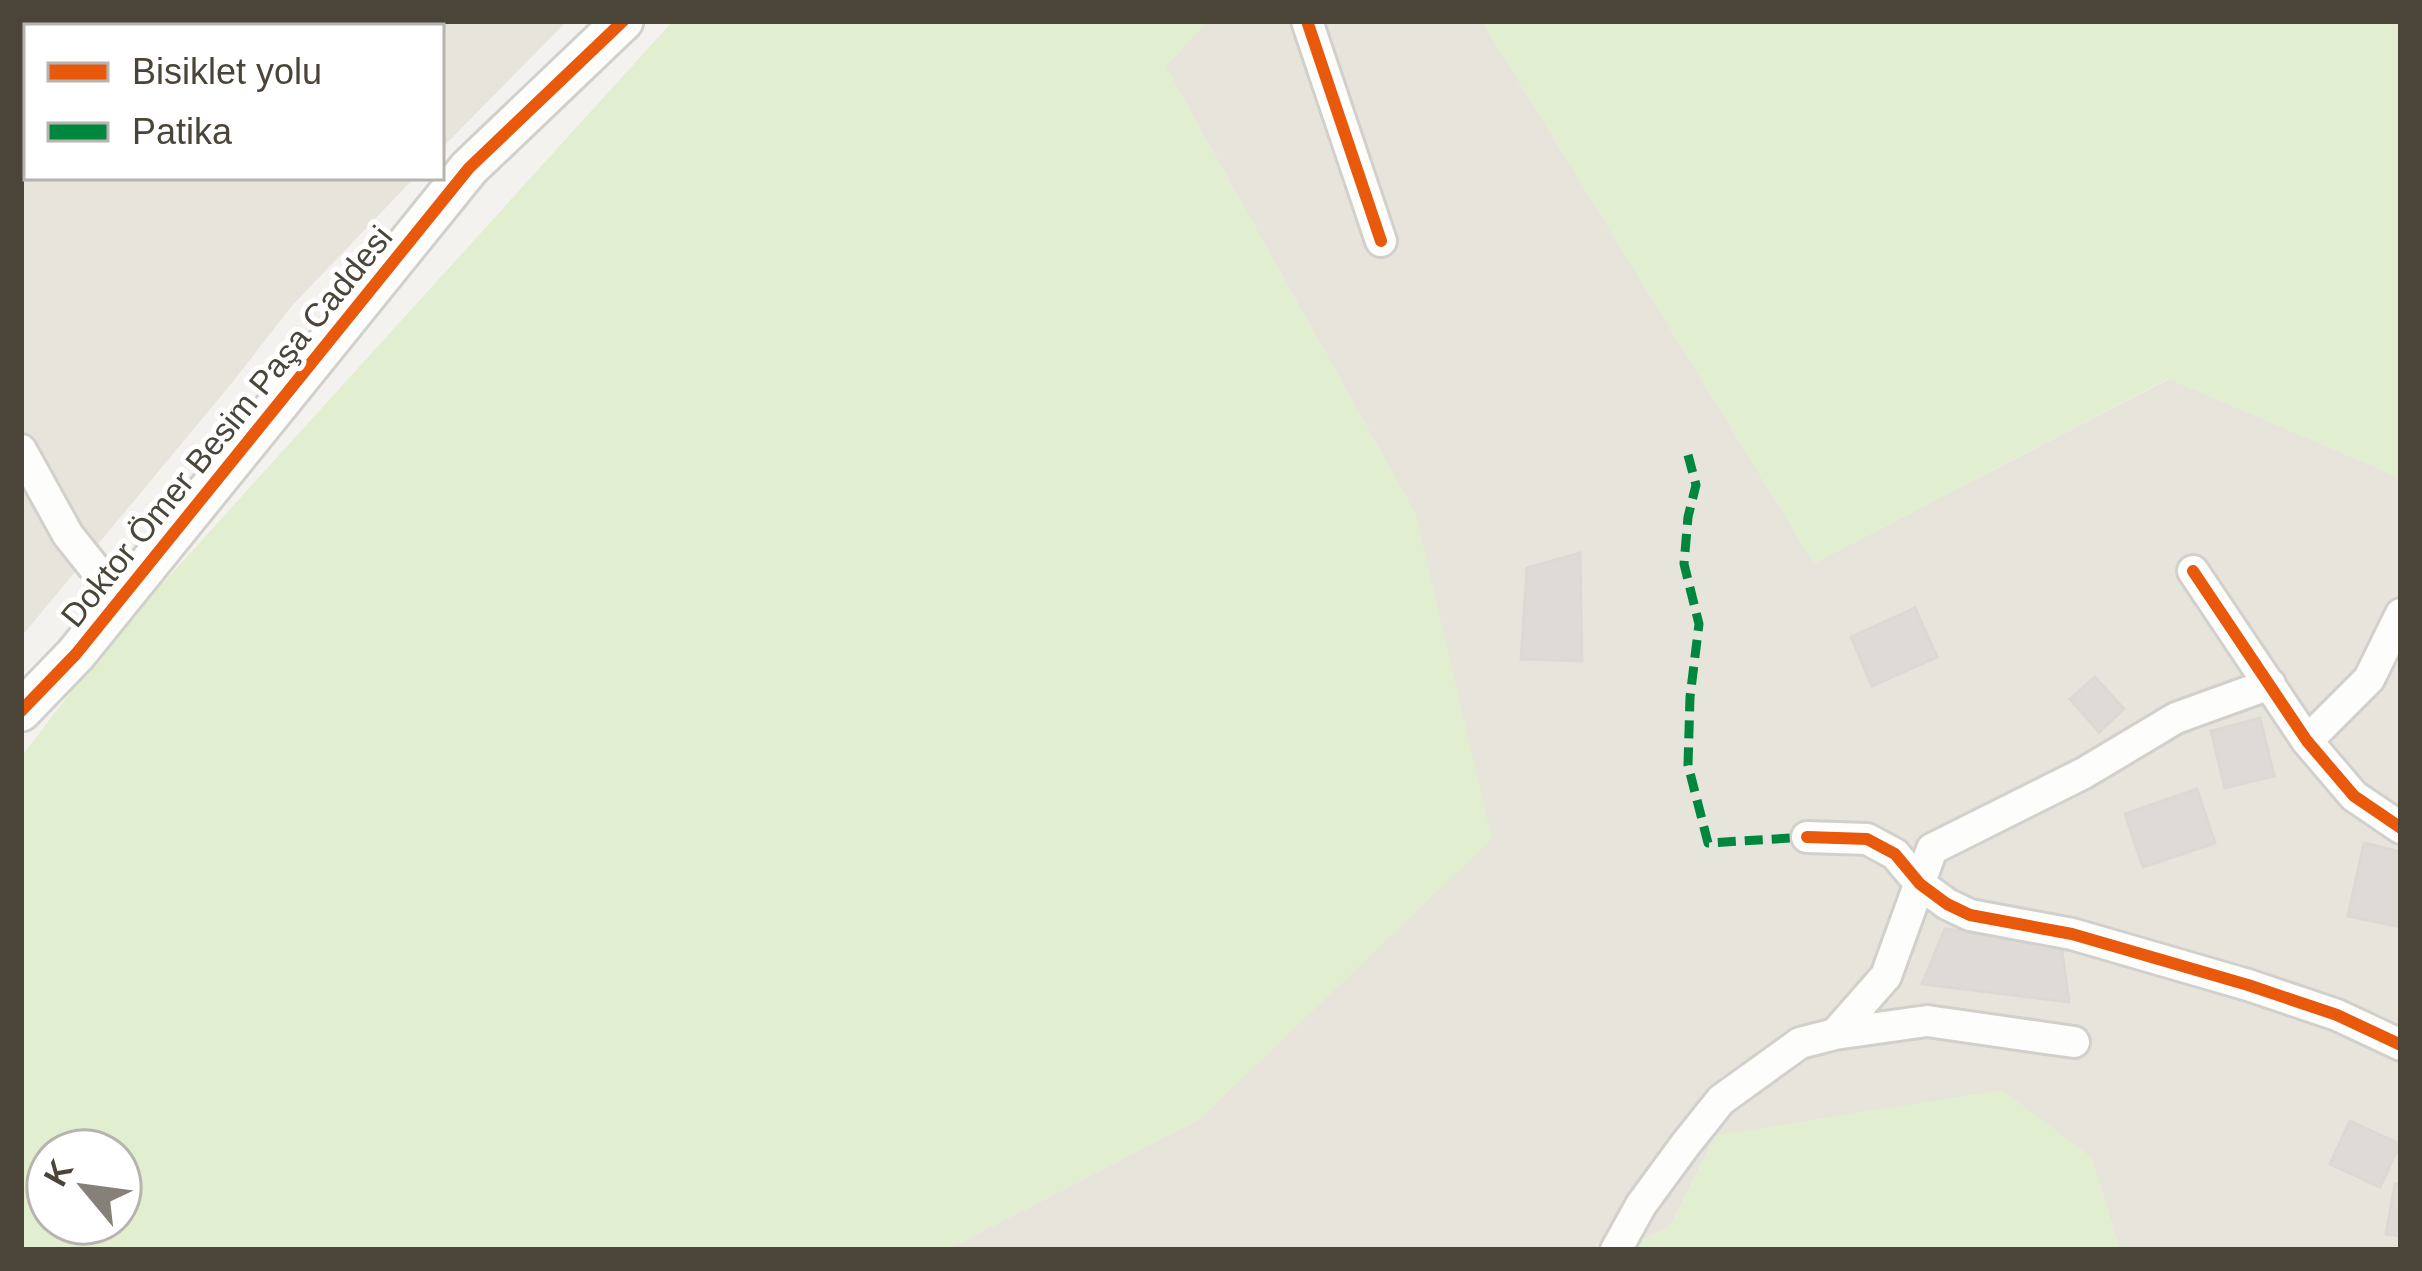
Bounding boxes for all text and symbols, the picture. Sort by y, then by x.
legend [24,24,444,180]
text: Bisiklet yolu [132,51,322,92]
text: Patika [132,111,233,152]
street label: Doktor Ömer Besim Paşa Caddesi [53,219,399,634]
north arrow [24,1127,144,1247]
text: K [36,1153,80,1192]

